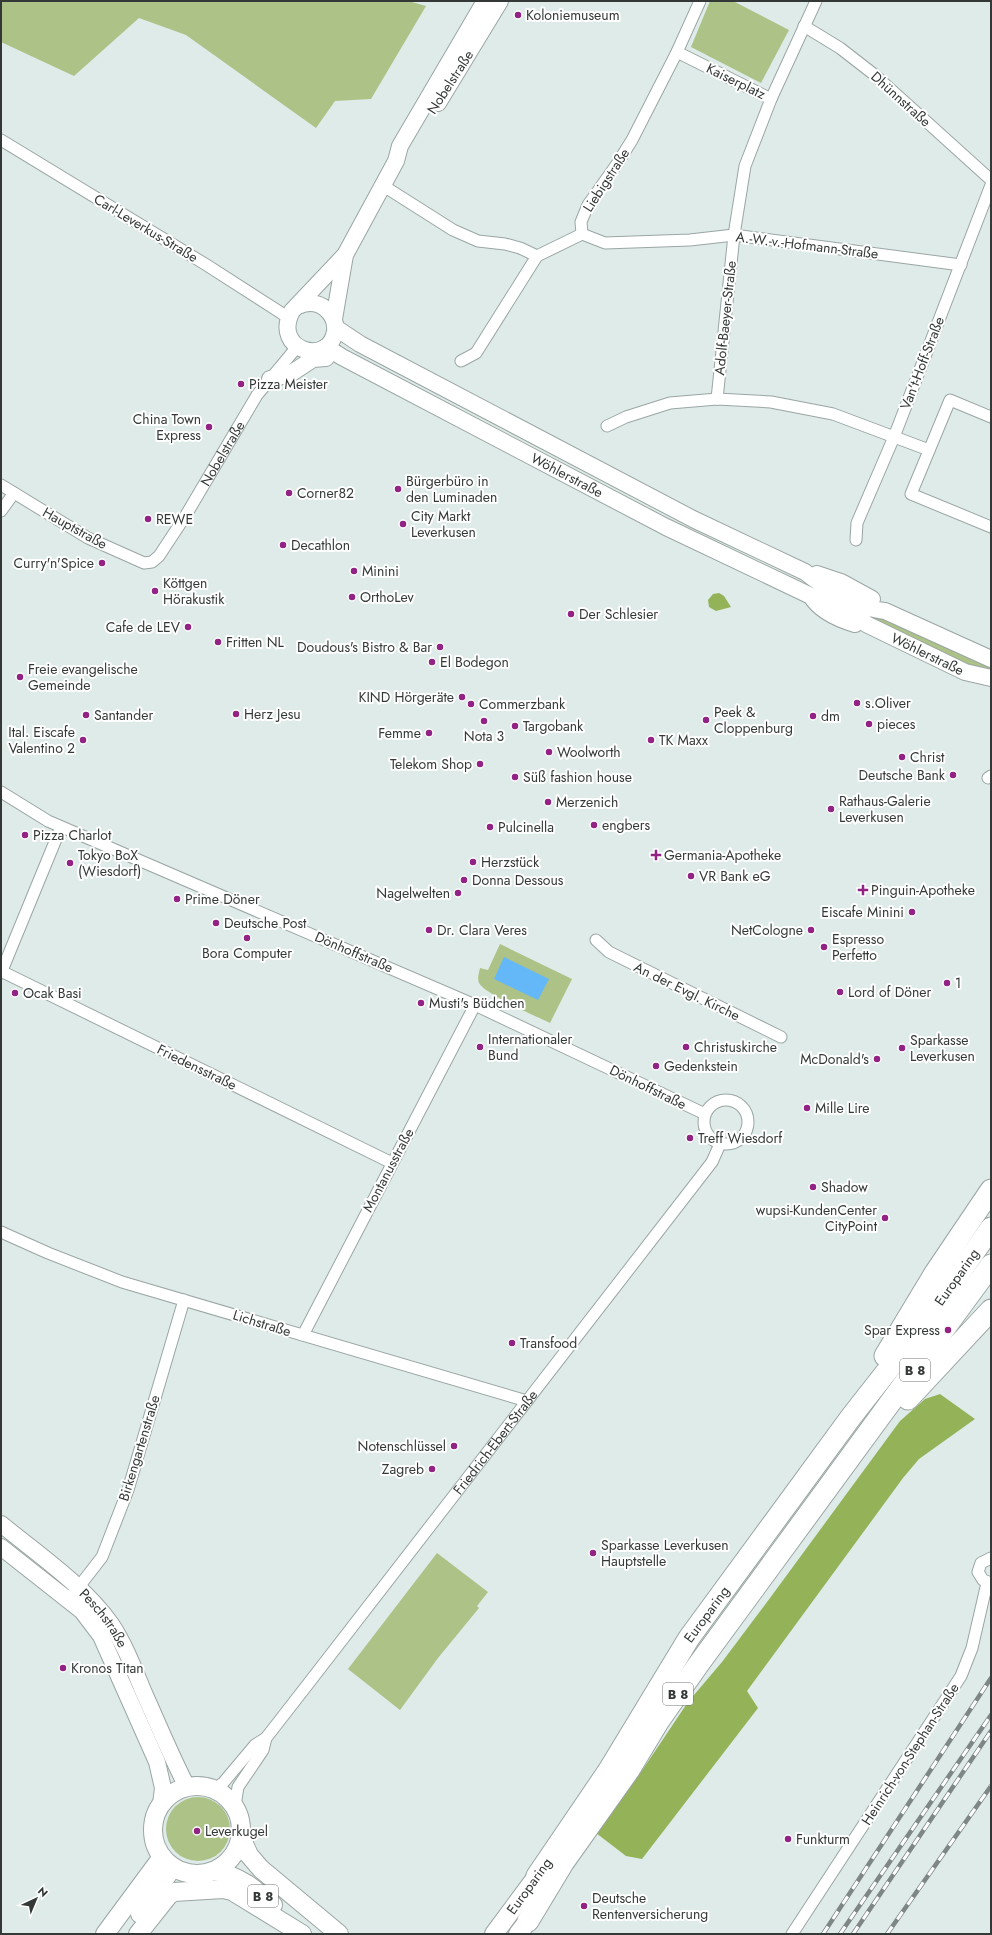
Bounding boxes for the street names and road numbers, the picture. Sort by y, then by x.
street label: Nobelstraße [422,46,478,118]
street label: Kaiserplatz [703,58,770,104]
street label: Dhünnstraße [867,67,935,131]
street label: Liebigstraße [578,144,634,216]
street label: Carl-Leverkus-Straße [90,189,202,267]
street label: A.-W.-v.-Hofmann-Straße [735,226,879,264]
street label: Adolf-Baeyer-Straße [709,260,741,376]
street label: Van't-Hoff-Straße [895,314,949,412]
street label: Nobelstraße [195,417,249,490]
street label: Wöhlerstraße [528,448,607,502]
street label: Hauptstraße [39,502,111,554]
street label: Wöhlerstraße [888,628,967,680]
street label: Dönhoffstraße [312,927,396,977]
street label: An der Evgl. Kirche [631,957,743,1025]
street label: Friedensstraße [154,1039,240,1095]
street label: Dönhoffstraße [606,1060,690,1114]
street label: Montanusstraße [357,1124,419,1216]
street label: Europaring [930,1244,984,1310]
street label: Lichstraße [231,1305,293,1341]
road number: B 8 [900,1359,930,1381]
street label: Friedrich-Ebert-Straße [448,1386,542,1499]
street label: Birkengartenstraße [113,1393,165,1503]
street label: Europaring [679,1582,734,1647]
street label: Peschstraße [75,1584,133,1651]
street label: Heinrich-von-Stephan-Straße [856,1679,964,1829]
road number: B 8 [663,1683,693,1705]
street label: Europaring [502,1854,556,1918]
road number: B 8 [248,1885,278,1907]

